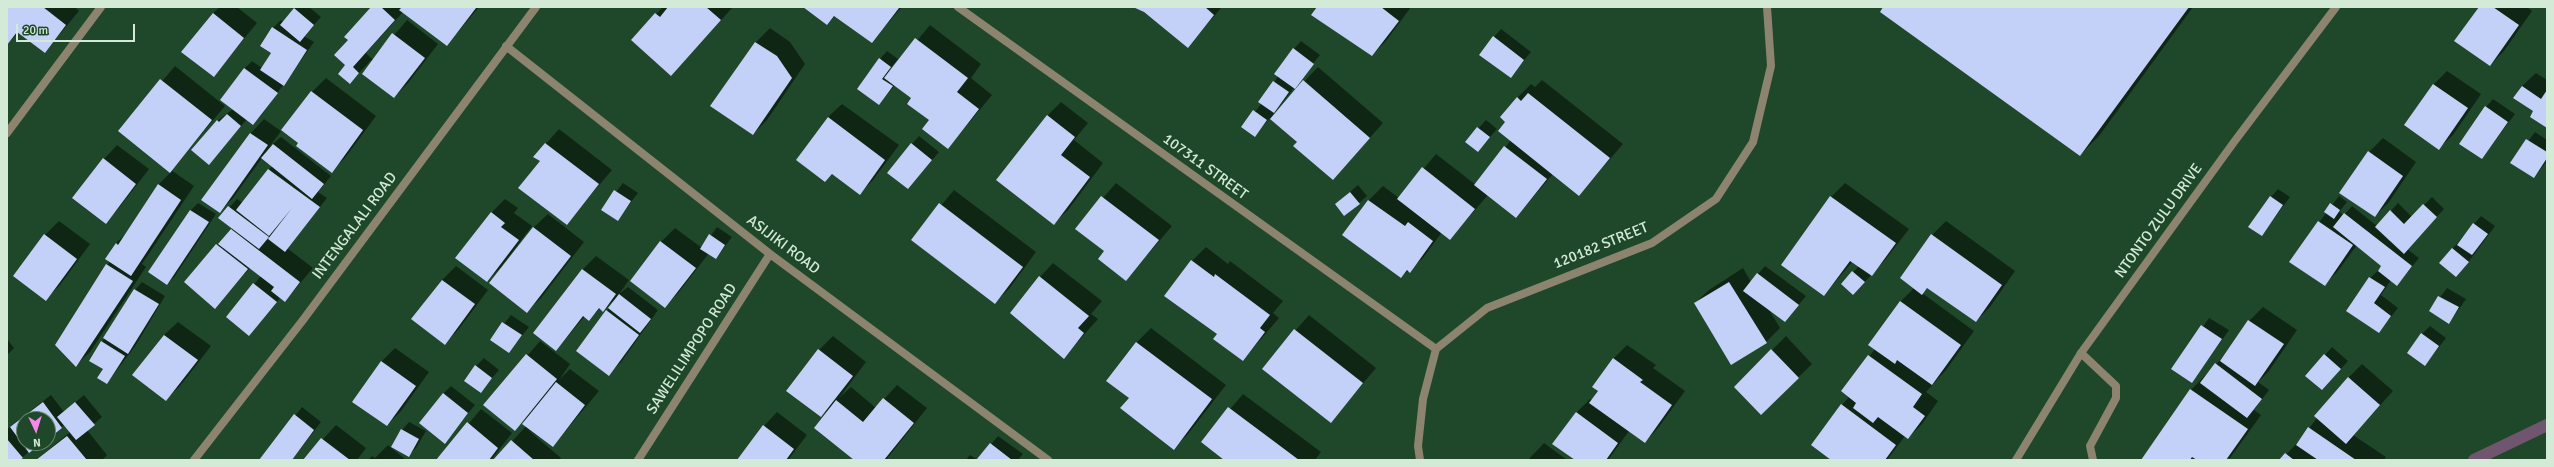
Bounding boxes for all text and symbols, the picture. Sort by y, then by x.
scale bar [18,16,137,42]
text: 20 m [23,23,48,38]
street label: 107311 STREET [1159,130,1251,204]
street label: NTONTO ZULU DRIVE [2112,160,2206,282]
street label: INTENGALALI ROAD [309,169,401,283]
street label: ASIJIKI ROAD [743,212,823,278]
street label: 120182 STREET [1551,219,1651,273]
street label: SAWELILIMPOPO ROAD [643,280,741,418]
north arrow [16,411,56,451]
text: N [33,436,41,449]

